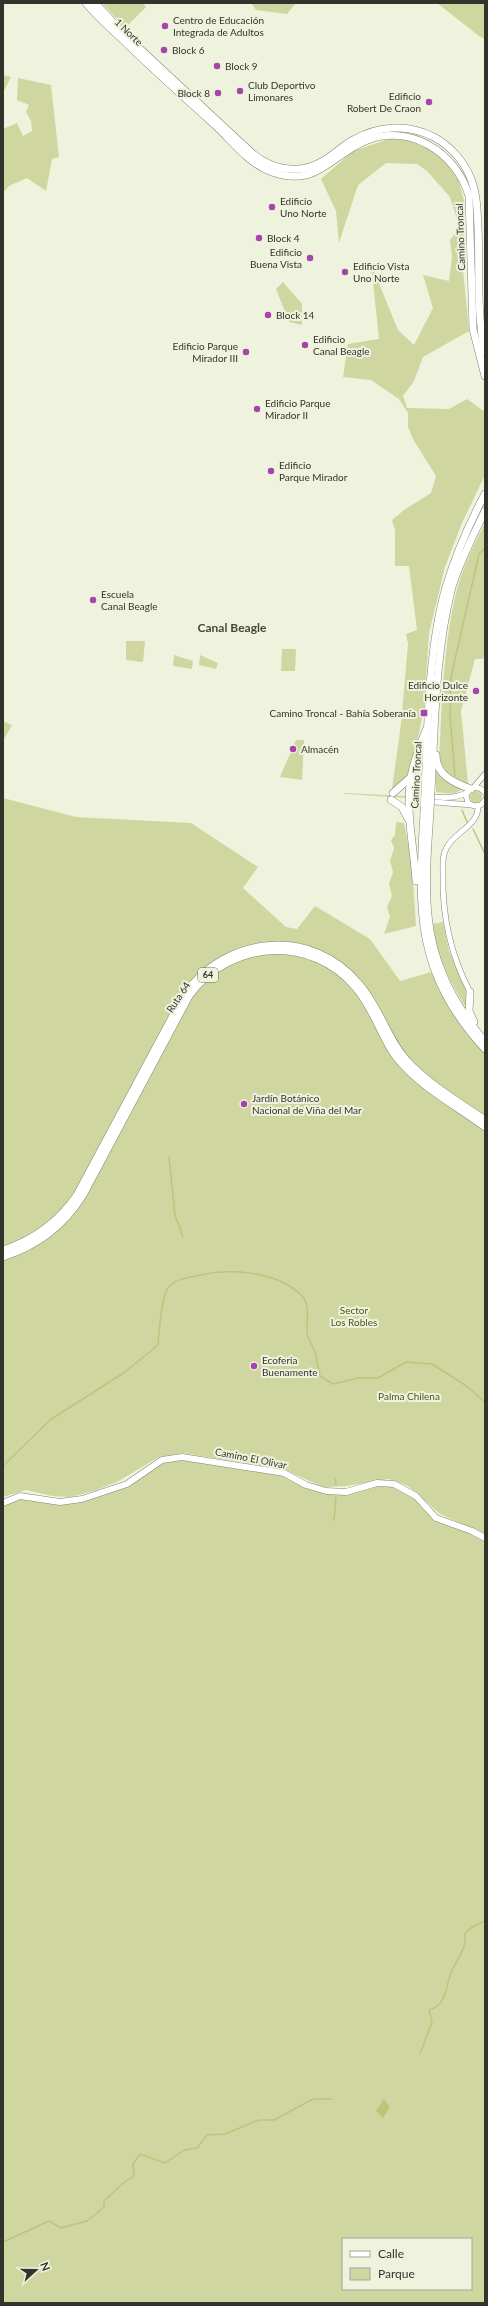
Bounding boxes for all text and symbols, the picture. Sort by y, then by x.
place label: Centro de Educación Integrada de Adultos [173,14,264,38]
street label: 1 Norte [113,16,145,48]
marker: Centro de Educación Integrada de Adultos [160,21,170,31]
place label: Block 6 [172,44,205,56]
marker: Block 6 [159,45,169,55]
place label: Block 9 [225,60,258,72]
marker: Block 9 [212,61,222,71]
place label: Club Deportivo Limonares [248,79,316,103]
marker: Club Deportivo Limonares [235,86,245,96]
place label: Block 8 [177,87,210,99]
marker: Block 8 [213,88,223,98]
place label: Edificio Robert De Craon [347,90,421,114]
marker: Edificio Robert De Craon [424,97,434,107]
place label: Edificio Uno Norte [280,195,327,219]
marker: Edificio Uno Norte [267,202,277,212]
street label: Camino Troncal [453,203,467,271]
place label: Block 4 [267,232,300,244]
marker: Block 4 [254,233,264,243]
place label: Edificio Buena Vista [250,246,302,270]
marker: Edificio Buena Vista [305,253,315,263]
place label: Edificio Vista Uno Norte [353,260,409,284]
marker: Edificio Vista Uno Norte [340,267,350,277]
place label: Block 14 [276,309,315,321]
marker: Block 14 [263,310,273,320]
place label: Edificio Canal Beagle [313,333,370,357]
place label: Edificio Parque Mirador III [173,340,238,364]
marker: Edificio Canal Beagle [300,340,310,350]
marker: Edificio Parque Mirador III [241,347,251,357]
place label: Edificio Parque Mirador II [265,397,330,421]
marker: Edificio Parque Mirador II [252,404,262,414]
place label: Edificio Parque Mirador [279,459,348,483]
marker: Edificio Parque Mirador [266,466,276,476]
place label: Escuela Canal Beagle [101,588,158,612]
marker: Escuela Canal Beagle [88,595,98,605]
district label: Canal Beagle [198,620,267,635]
place label: Edificio Dulce Horizonte [408,679,468,703]
marker: Edificio Dulce Horizonte [471,686,481,696]
place label: Camino Troncal - Bahía Soberanía [269,707,416,719]
marker: Camino Troncal - Bahía Soberanía [419,708,429,718]
street label: Camino Troncal [408,741,424,809]
place label: Almacén [301,743,339,755]
marker: Almacén [288,744,298,754]
road number: 64 [198,968,218,982]
street label: Ruta 64 [164,979,192,1015]
place label: Jardín Botánico Nacional de Viña del Mar [252,1092,362,1116]
marker: Jardín Botánico Nacional de Viña del Mar [239,1099,249,1109]
park label: Sector Los Robles [331,1304,377,1328]
place label: Ecoferia Buenamente [262,1354,318,1378]
marker: Ecoferia Buenamente [249,1361,259,1371]
park label: Palma Chilena [378,1390,440,1402]
street label: Camino El Olivar [214,1445,288,1471]
legend [342,2238,472,2290]
text: Calle [378,2246,404,2261]
north arrow [16,2250,56,2290]
text: N [38,2260,53,2273]
text: Parque [378,2266,415,2281]

